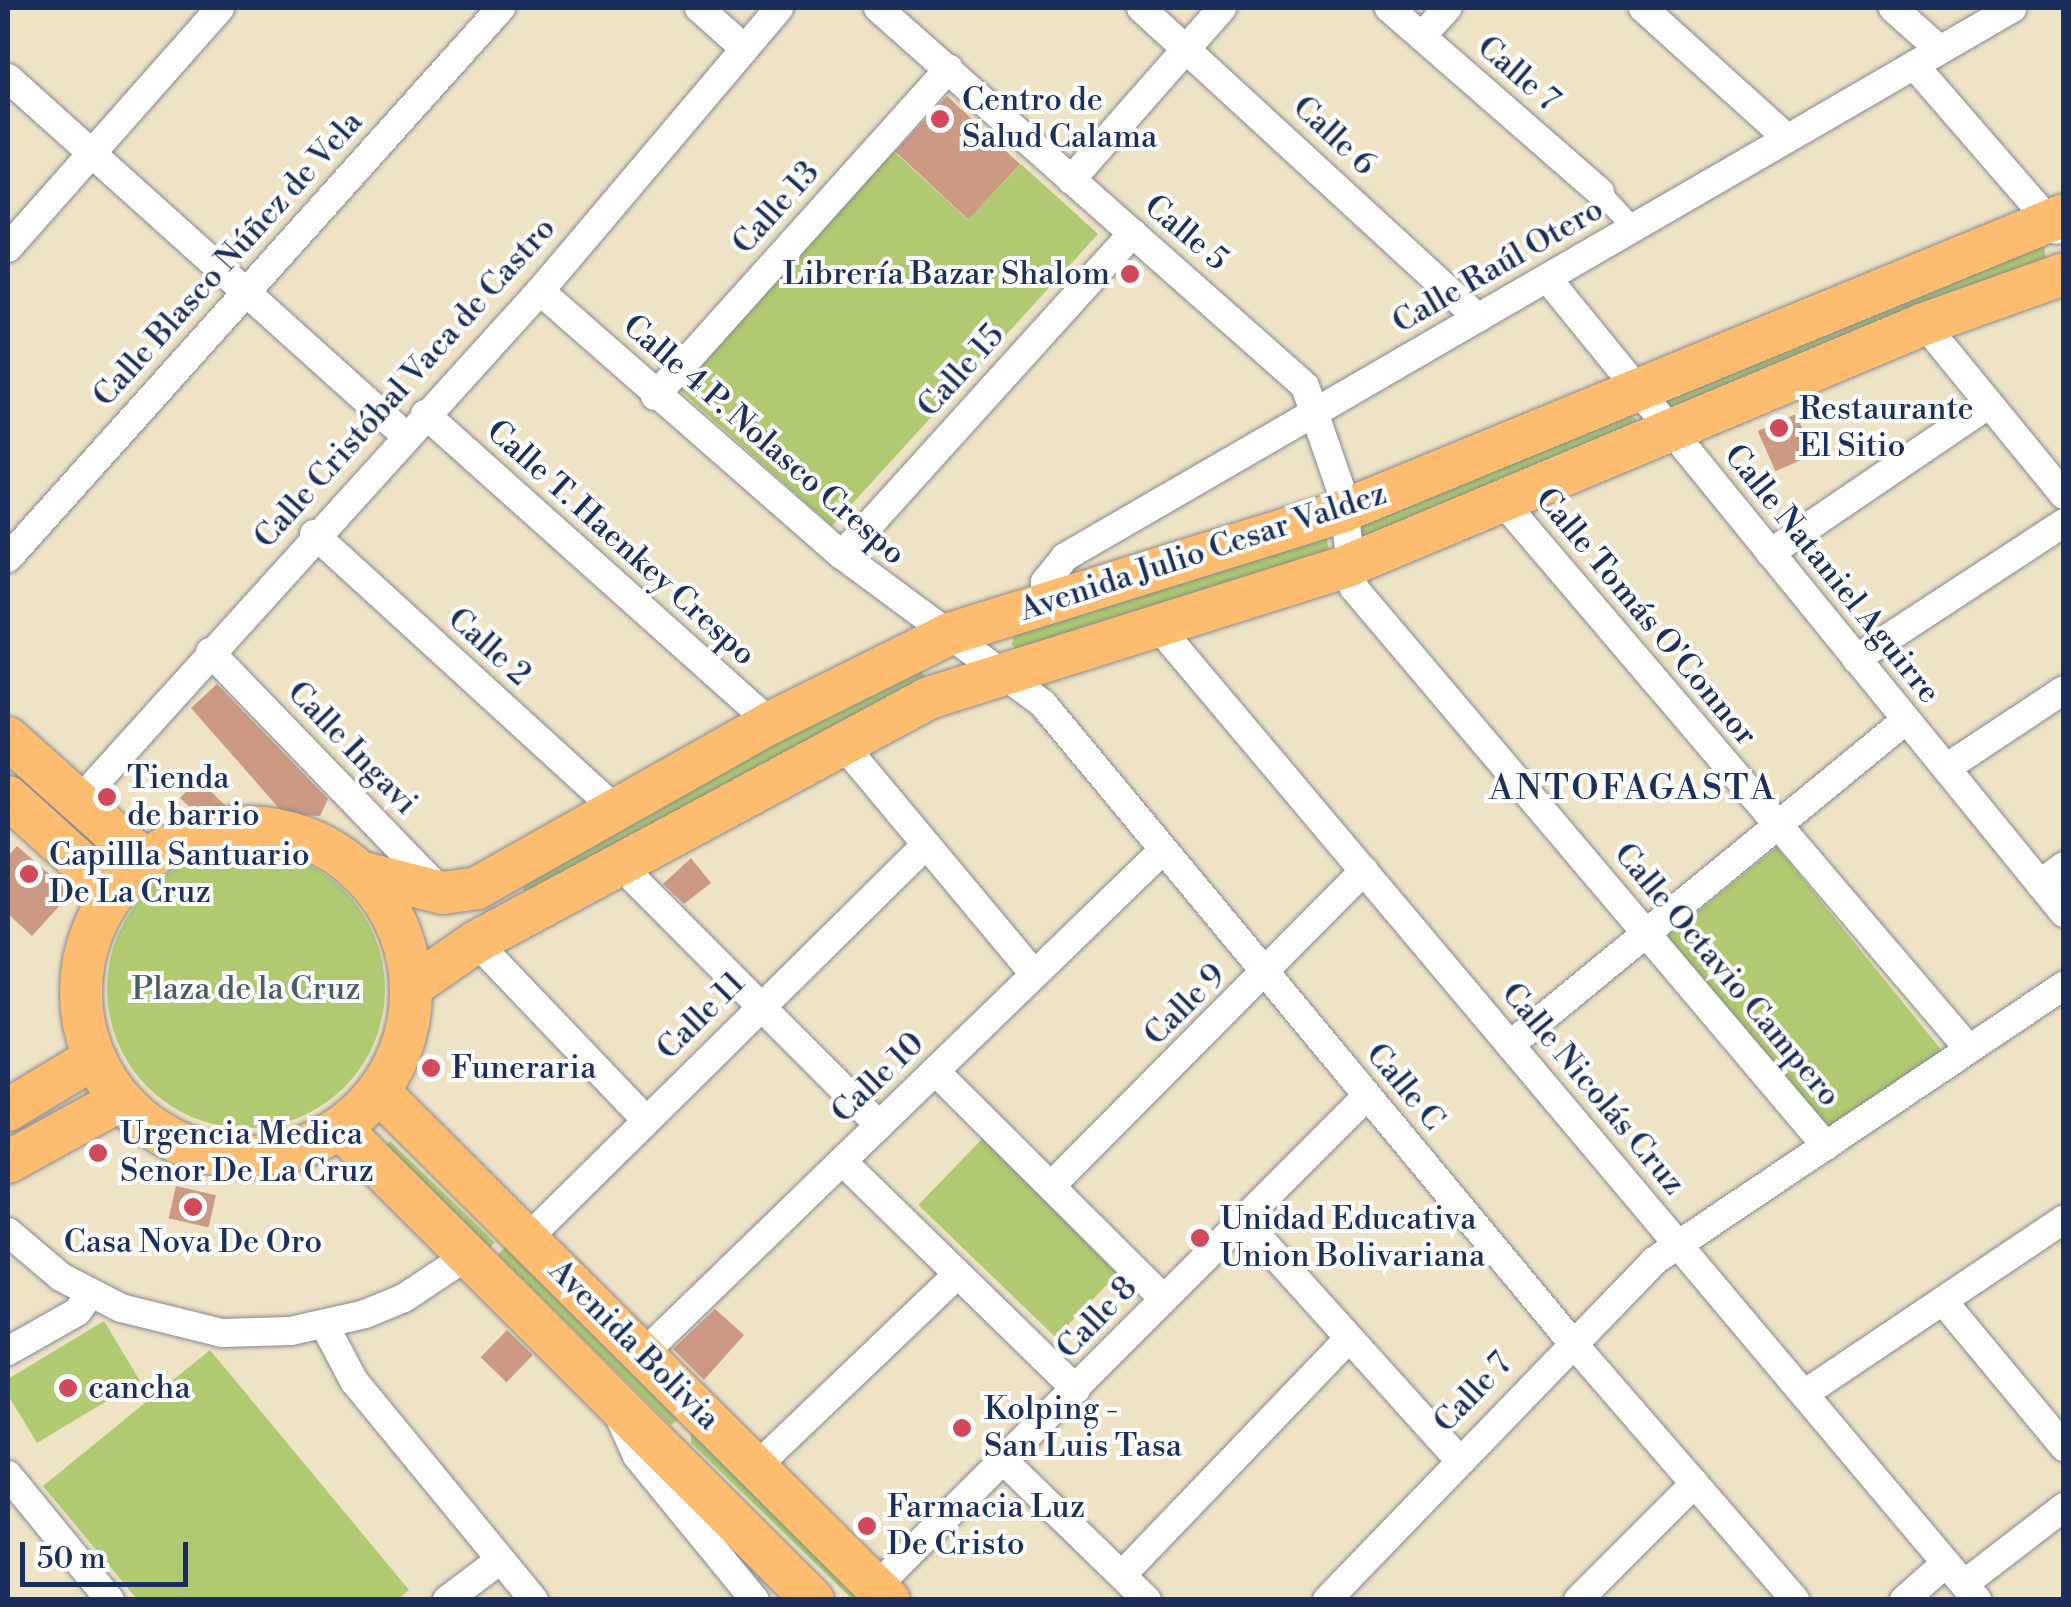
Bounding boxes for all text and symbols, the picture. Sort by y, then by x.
street label: Calle 7 [1469,28,1567,120]
place label: Centro de Salud Calama [962,82,1157,157]
street label: Calle 6 [1285,88,1383,184]
street label: Calle Blasco Núñez de Vela [85,103,371,415]
marker: Centro de Salud Calama [927,106,953,132]
street label: Calle 13 [724,154,828,262]
street label: Calle 5 [1136,187,1236,279]
street label: Calle Raúl Otero [1386,190,1610,342]
street label: Calle Cristóbal Vaca de Castro [246,210,564,556]
place label: Librería Bazar Shalom [783,255,1110,293]
marker: Librería Bazar Shalom [1119,263,1141,285]
street label: Calle 4 P. Nolasco Crespo [615,307,913,573]
street label: Calle 15 [909,317,1013,425]
place label: Restaurante El Sitio [1799,391,1974,466]
street label: Calle T. Haenkey Crespo [479,412,763,674]
marker: Restaurante El Sitio [1768,417,1790,439]
street label: Calle Nataniel Aguirre [1716,437,1948,711]
street label: Avenida Julio Cesar Valdez [1015,474,1391,630]
street label: Calle Tomás O'Connor [1527,480,1765,754]
street label: Calle 2 [440,600,538,694]
street label: Calle Ingavi [279,673,425,823]
place label: Tienda de barrio [127,760,260,835]
district label: ANTOFAGASTA [1489,768,1777,810]
marker: Tienda de barrio [96,786,118,808]
street label: Calle Octavio Campero [1606,835,1848,1115]
place label: Capillla Santuario De La Cruz [49,837,310,912]
marker: Capillla Santuario De La Cruz [18,863,40,885]
street label: Calle 9 [1136,956,1234,1054]
street label: Calle 11 [649,964,753,1068]
park label: Plaza de la Cruz [131,970,361,1008]
street label: Calle Nicolás Cruz [1493,975,1693,1203]
street label: Calle 10 [824,1025,932,1131]
street label: Calle C [1358,1036,1452,1138]
place label: Funeraria [451,1049,596,1087]
marker: Funeraria [420,1057,442,1079]
place label: Urgencia Medica Senor De La Cruz [120,1116,374,1191]
marker: Urgencia Medica Senor De La Cruz [85,1140,111,1166]
marker: Casa Nova De Oro [182,1196,204,1218]
place label: Unidad Educativa Union Bolivariana [1220,1201,1485,1276]
place label: Casa Nova De Oro [64,1223,322,1261]
marker: Unidad Educativa Union Bolivariana [1189,1227,1211,1249]
street label: Avenida Bolivia [541,1252,727,1438]
street label: Calle 8 [1049,1269,1145,1367]
street label: Calle 7 [1426,1345,1520,1441]
place label: cancha [88,1369,191,1407]
marker: cancha [57,1377,79,1399]
place label: Kolping - San Luis Tasa [984,1391,1182,1466]
marker: Kolping - San Luis Tasa [949,1415,975,1441]
place label: Farmacia Luz De Cristo [887,1489,1085,1564]
marker: Farmacia Luz De Cristo [856,1515,878,1537]
scale bar [25,1522,192,1584]
text: 50 m [37,1540,106,1578]

